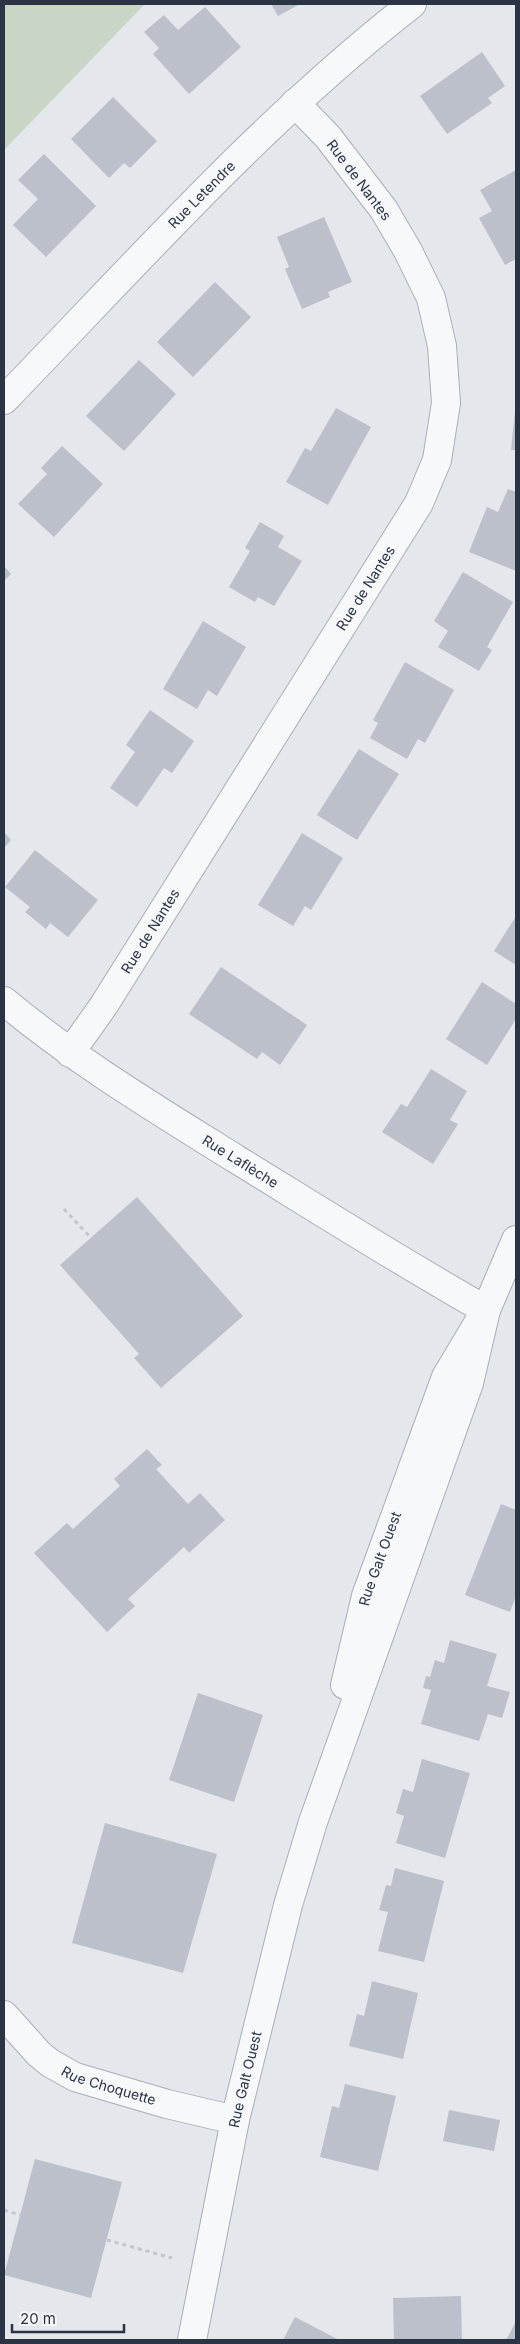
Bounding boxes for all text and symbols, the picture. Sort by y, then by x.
street label: Rue de Nantes [323,136,395,223]
street label: Rue Letendre [164,157,238,232]
street label: Rue de Nantes [332,542,398,633]
street label: Rue de Nantes [117,885,183,976]
street label: Rue Laflèche [199,1131,282,1191]
street label: Rue Galt Ouest [355,1509,404,1608]
street label: Rue Galt Ouest [225,2029,265,2129]
street label: Rue Choquette [59,2062,158,2108]
scale bar [12,2302,125,2334]
text: 20 m [20,2309,56,2328]

